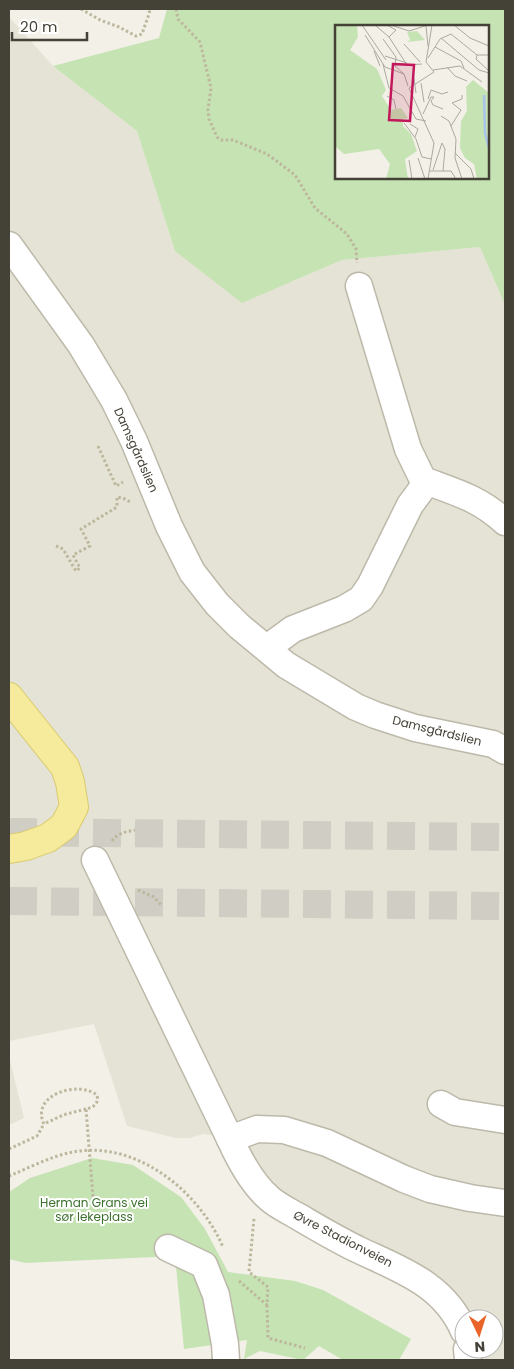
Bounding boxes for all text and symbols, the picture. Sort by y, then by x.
scale bar [12,10,88,42]
text: 20 m [20,16,58,37]
inset map [335,25,489,179]
street label: Damsgårdslien [110,405,163,495]
street label: Damsgårdslien [391,711,483,750]
park label: Herman Grans vei sør lekeplass [40,1194,148,1225]
street label: Øvre Stadionveien [291,1206,396,1271]
north arrow [454,1309,504,1359]
text: N [474,1337,486,1357]

